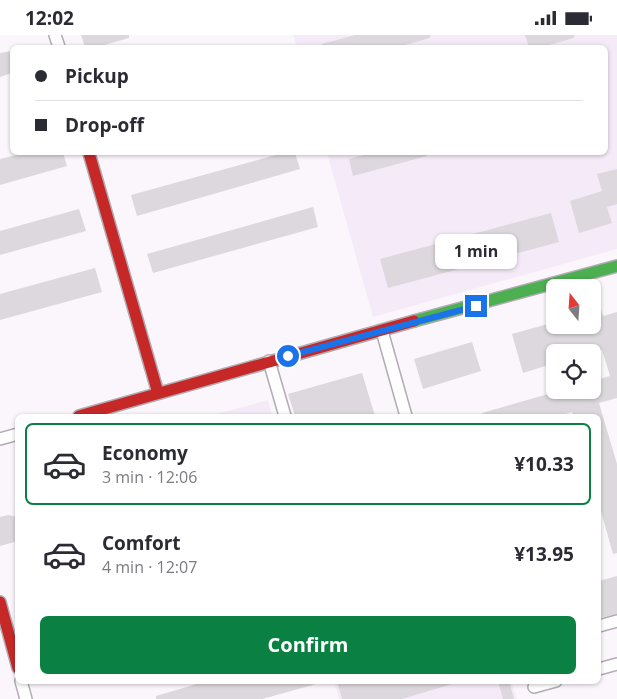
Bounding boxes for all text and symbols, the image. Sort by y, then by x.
text: 12:02 [25,5,74,31]
text: Pickup [65,63,129,89]
text: Drop-off [65,112,144,138]
callout: 1 min [435,233,517,269]
text: 1 min [454,240,498,262]
north arrow [546,279,601,334]
map controls [546,279,601,399]
route end [465,295,487,317]
button: locate [546,344,601,399]
route start [277,345,299,367]
text: Economy [102,440,188,466]
icon: car [42,442,87,487]
text: ¥10.33 [514,451,574,477]
text: 3 min · 12:06 [102,466,197,488]
text: Comfort [102,530,181,556]
icon: car [42,532,87,577]
text: ¥13.95 [514,541,574,567]
text: 4 min · 12:07 [102,556,197,578]
button: Confirm [40,616,576,674]

